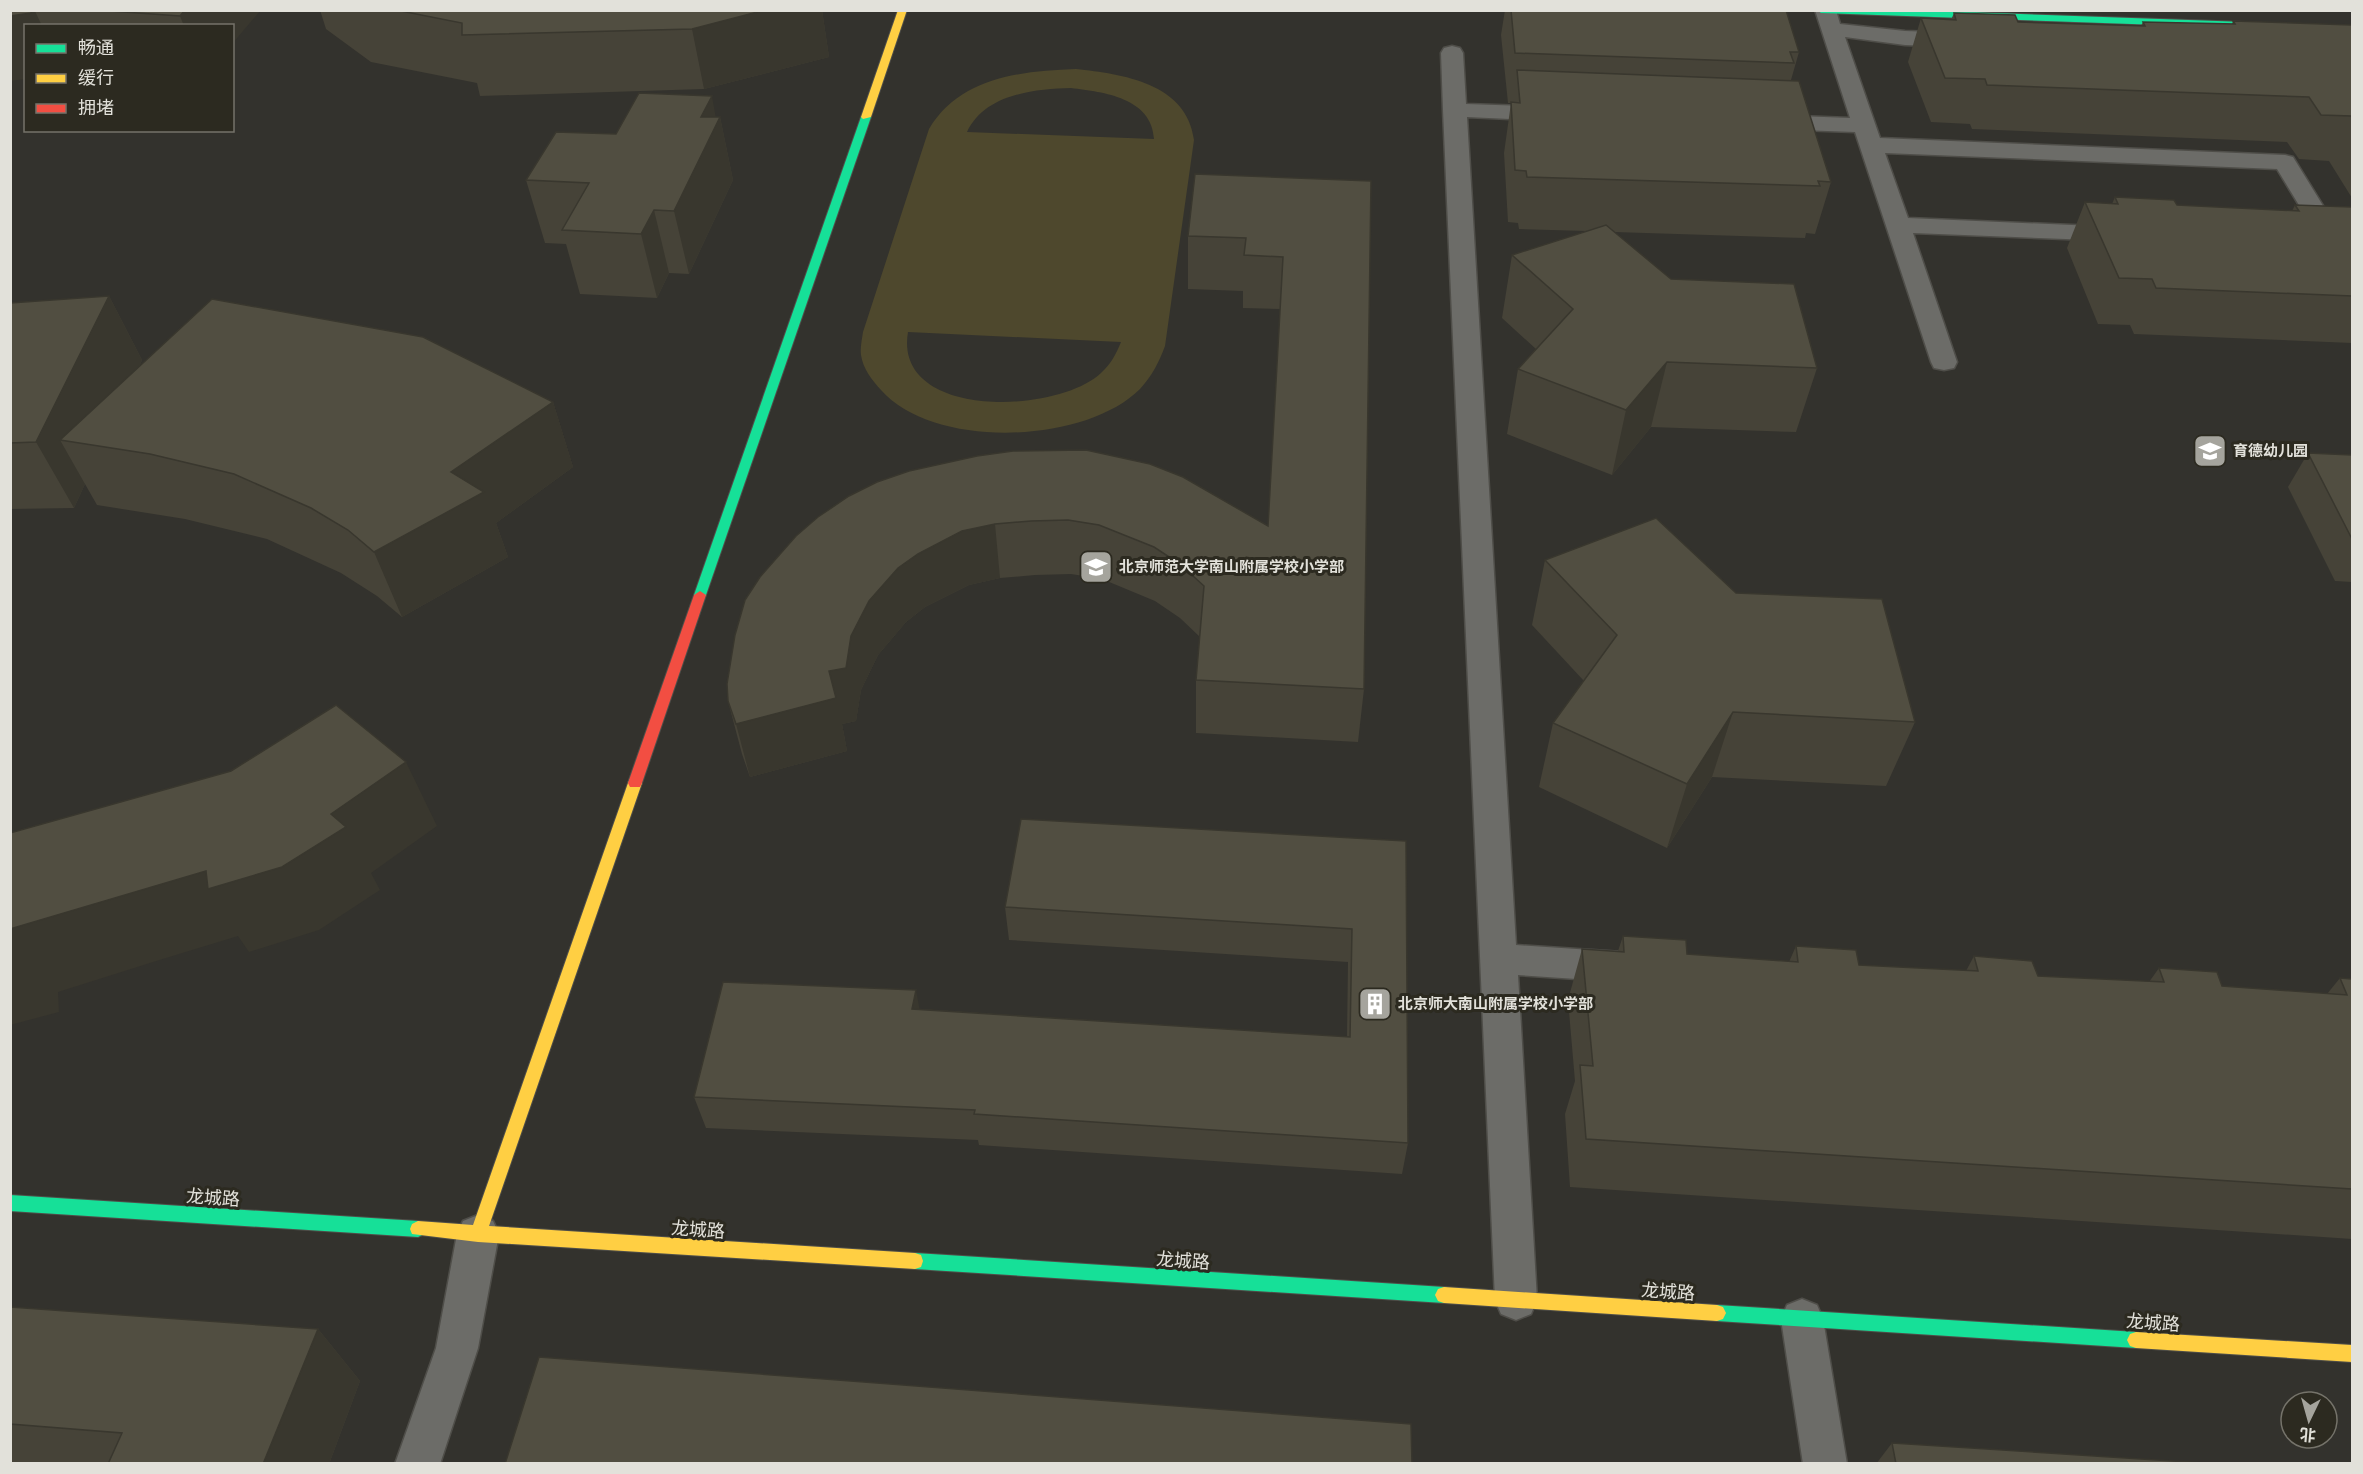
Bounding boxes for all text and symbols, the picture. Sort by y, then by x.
legend [24,24,234,132]
text: 畅通 [78,36,114,58]
text: 缓行 [78,66,114,88]
text: 拥堵 [78,96,114,118]
school or university icon: 育德幼儿园 [2192,433,2228,469]
place label: 育德幼儿园 [2233,441,2308,459]
school or university icon: 北京师范大学南山附属学校小学部 [1078,549,1114,585]
place label: 北京师范大学南山附属学校小学部 [1119,557,1344,575]
building icon: 北京师大南山附属学校小学部 [1357,986,1393,1022]
place label: 北京师大南山附属学校小学部 [1398,994,1593,1012]
street label: 龙城路 [185,1184,241,1210]
street label: 龙城路 [670,1216,726,1242]
street label: 龙城路 [1155,1247,1211,1273]
street label: 龙城路 [1640,1278,1696,1304]
street label: 龙城路 [2125,1309,2181,1335]
north arrow [2279,1390,2339,1450]
text: 北 [2299,1425,2316,1446]

